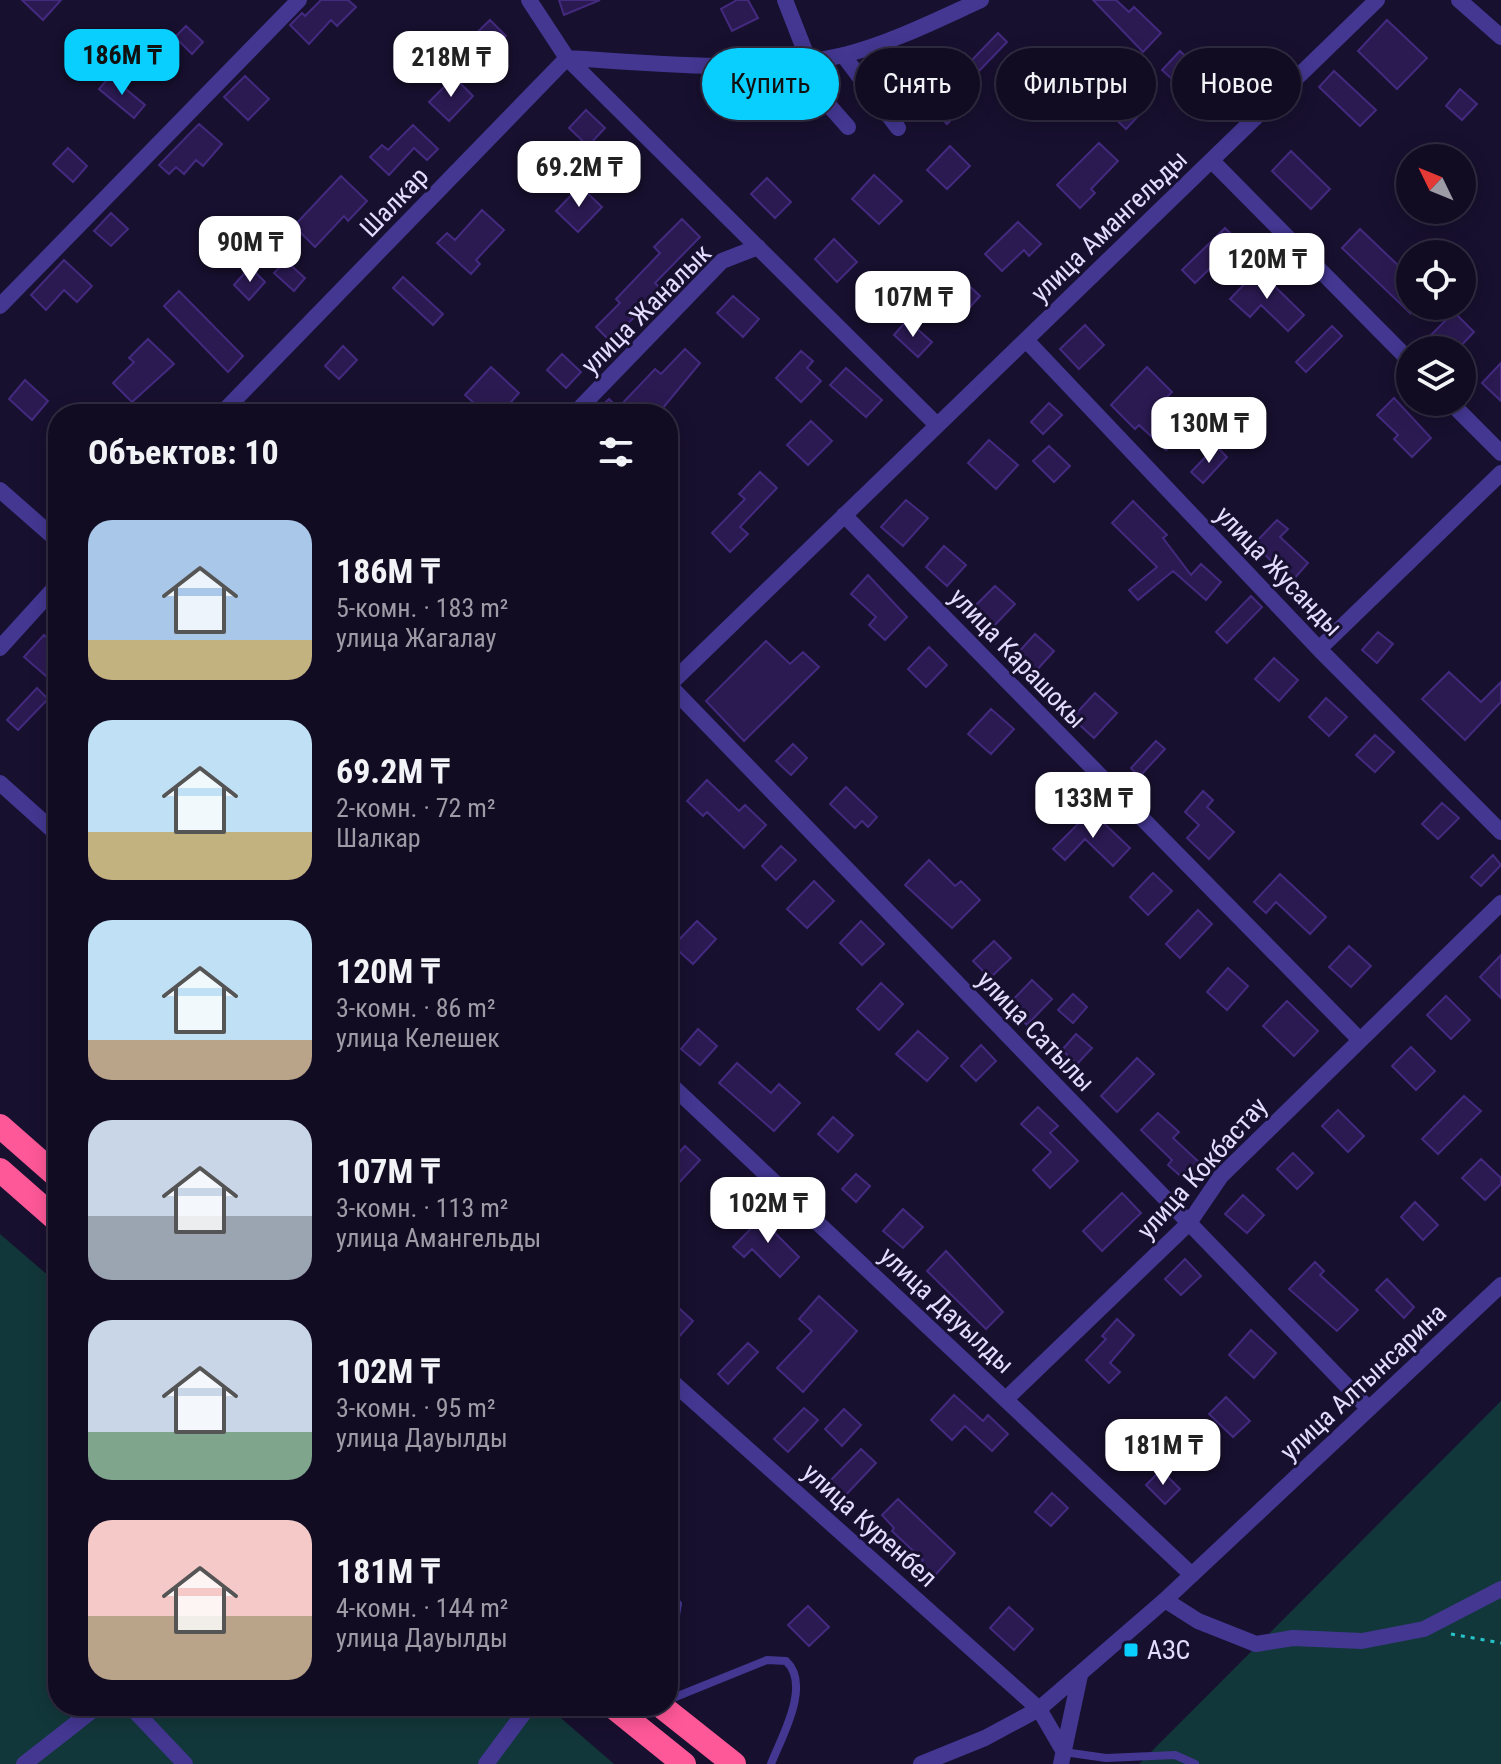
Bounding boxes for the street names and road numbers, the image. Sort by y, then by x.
street label: улица Амангельды [1025,144,1193,308]
street label: Шалкар [354,161,434,243]
street label: улица Жаналык [575,238,717,380]
street label: улица Жусанды [1210,500,1348,642]
street label: улица Карашокы [944,582,1092,734]
street label: улица Сатылы [971,965,1101,1097]
street label: улица Кокбастау [1131,1091,1273,1245]
street label: улица Дауылды [874,1240,1020,1380]
street label: улица Алтынсарина [1274,1298,1452,1466]
street label: улица Куренбел [797,1457,943,1593]

